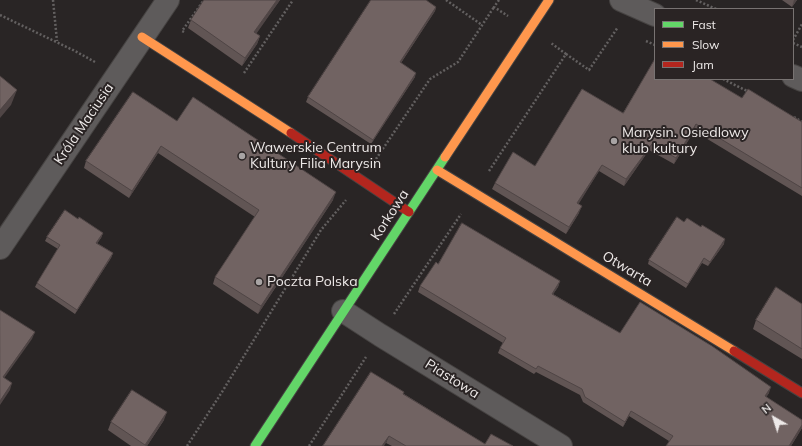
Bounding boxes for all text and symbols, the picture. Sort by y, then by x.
legend [654,8,794,80]
text: Fast [692,17,716,32]
text: Slow [692,37,720,52]
text: Jam [692,57,714,72]
street label: Króla Maciusia [51,80,117,168]
place label: Marysin. Osiedlowy klub kultury [622,125,749,158]
marker: Marysin. Osiedlowy klub kultury [609,136,619,146]
place label: Wawerskie Centrum Kultury Filia Marysin [250,140,382,172]
marker: Wawerskie Centrum Kultury Filia Marysin [237,151,247,161]
street label: Korkowa [367,186,413,244]
street label: Otwarta [599,248,655,290]
place label: Poczta Polska [267,274,358,290]
marker: Poczta Polska [254,277,264,287]
street label: Piastowa [422,356,482,402]
north arrow [754,398,794,438]
text: N [759,401,774,417]

